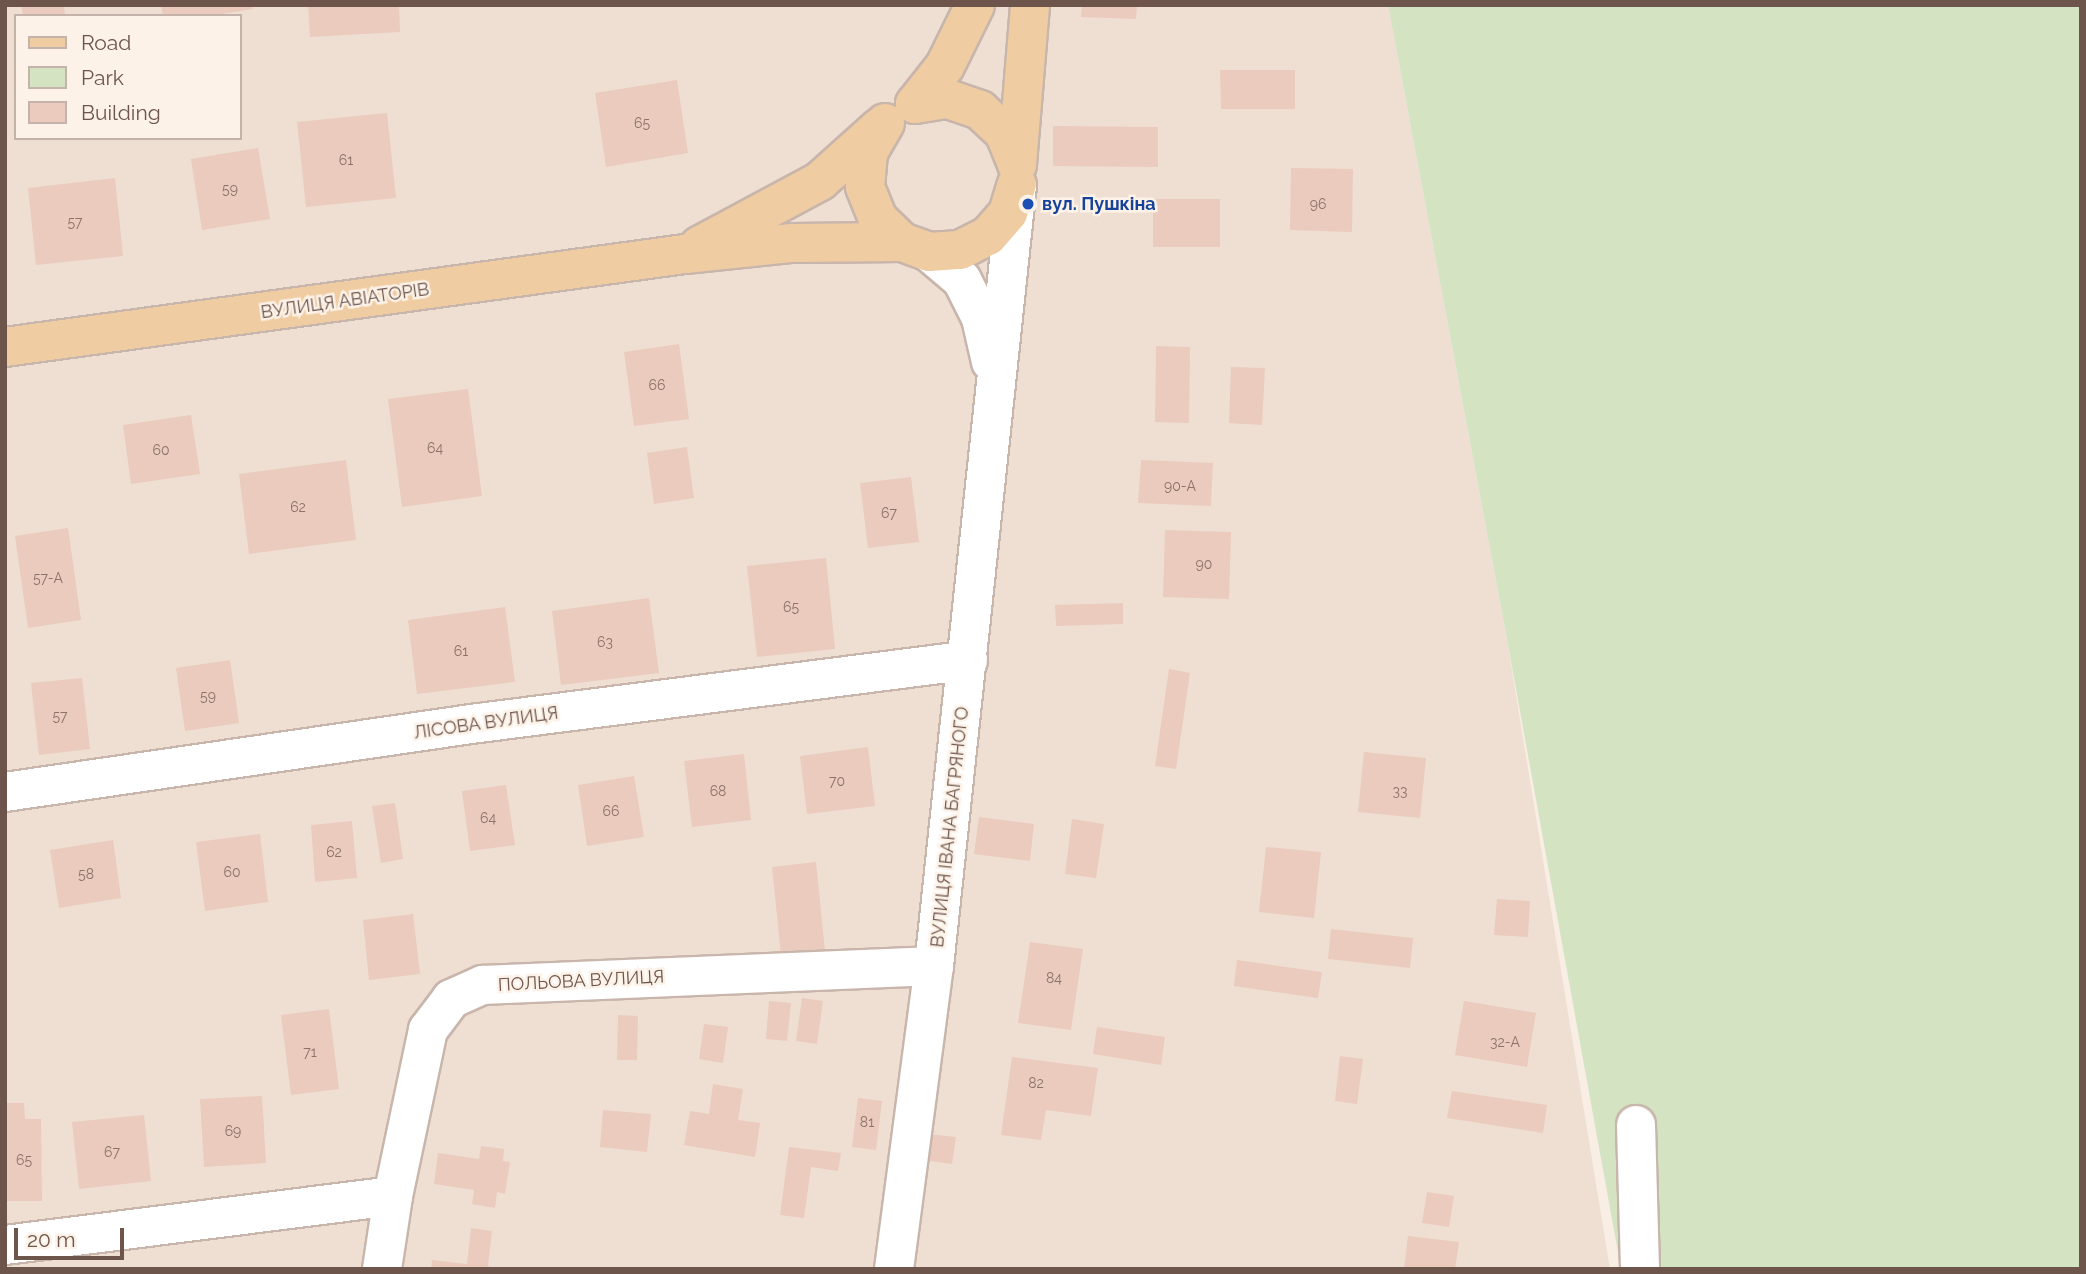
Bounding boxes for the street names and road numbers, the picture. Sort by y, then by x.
street label: ВУЛИЦЯ АВІАТОРІВ [259,278,431,324]
street label: ЛІСОВА ВУЛИЦЯ [412,702,560,744]
street label: ВУЛИЦЯ ІВАНА БАГРЯНОГО [927,705,973,949]
street label: ПОЛЬОВА ВУЛИЦЯ [497,966,665,996]

